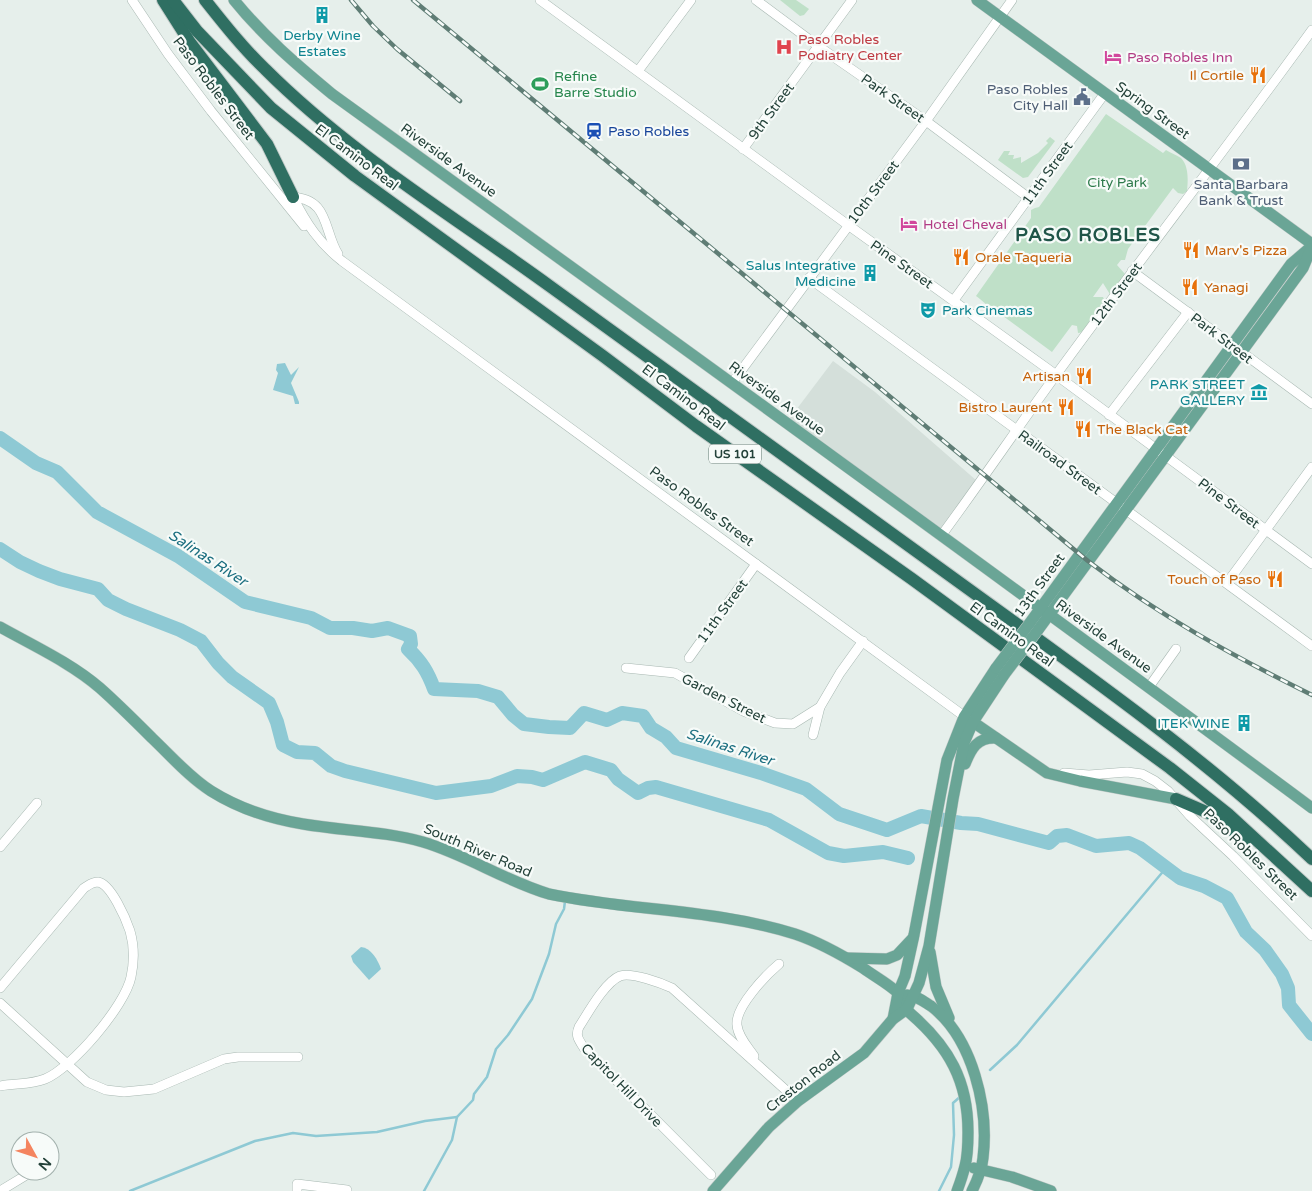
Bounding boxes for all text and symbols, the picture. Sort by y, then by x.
building icon: Derby Wine Estates [312,5,332,25]
place label: Derby Wine Estates [283,27,361,60]
place label: Paso Robles Podiatry Center [798,31,903,64]
street label: Paso Robles Street [169,33,258,144]
hospital icon: Paso Robles Podiatry Center [774,37,794,57]
hotel icon: Paso Robles Inn [1103,47,1123,67]
place label: Paso Robles Inn [1127,49,1233,66]
restaurant icon: Il Cortile [1248,65,1268,85]
place label: Il Cortile [1189,67,1244,84]
place label: Refine Barre Studio [554,68,637,101]
street label: Park Street [858,70,928,127]
sports icon: Refine Barre Studio [530,74,550,94]
street label: Spring Street [1112,78,1193,143]
street label: 9th Street [745,79,798,143]
place label: Paso Robles City Hall [987,81,1068,114]
public building icon: Paso Robles City Hall [1072,87,1092,107]
street label: Riverside Avenue [397,120,500,201]
street label: El Camino Real [312,121,402,194]
station icon: Paso Robles [584,121,604,141]
place label: Paso Robles [608,123,690,140]
street label: 11th Street [1018,137,1077,209]
bank icon: Santa Barbara Bank & Trust [1231,154,1251,174]
street label: 10th Street [844,157,903,227]
park label: City Park [1087,174,1147,191]
place label: Santa Barbara Bank & Trust [1194,176,1288,209]
hotel icon: Hotel Cheval [899,214,919,234]
place label: Hotel Cheval [923,216,1007,233]
district label: PASO ROBLES [1015,224,1161,246]
street label: Pine Street [867,237,937,293]
restaurant icon: Marv's Pizza [1181,240,1201,260]
place label: Marv's Pizza [1205,242,1287,259]
restaurant icon: Orale Taqueria [951,247,971,267]
place label: Orale Taqueria [975,249,1072,266]
place label: Salus Integrative Medicine [746,257,856,290]
street label: 12th Street [1087,259,1146,329]
building icon: Salus Integrative Medicine [860,263,880,283]
restaurant icon: Yanagi [1180,277,1200,297]
place label: Yanagi [1204,279,1248,296]
theatre icon: Park Cinemas [918,300,938,320]
place label: Park Cinemas [942,302,1033,319]
street label: Park Street [1187,309,1257,368]
street label: Riverside Avenue [725,358,828,439]
street label: El Camino Real [639,361,729,434]
restaurant icon: Artisan [1074,366,1094,386]
place label: Artisan [1022,368,1070,385]
place label: PARK STREET GALLERY [1150,376,1245,409]
museum icon: PARK STREET GALLERY [1249,382,1269,402]
restaurant icon: Bistro Laurent [1056,397,1076,417]
place label: Bistro Laurent [958,399,1053,416]
restaurant icon: The Black Cat [1073,419,1093,439]
place label: The Black Cat [1097,421,1189,438]
street label: Railroad Street [1015,426,1105,499]
road number: US 101 [709,444,761,464]
street label: Paso Robles Street [646,463,758,550]
street label: Pine Street [1194,475,1263,533]
water label: Salinas River [165,526,253,591]
street label: 13th Street [1010,549,1069,621]
restaurant icon: Touch of Paso [1265,569,1285,589]
place label: Touch of Paso [1167,571,1261,588]
street label: 11th Street [693,575,752,647]
street label: Riverside Avenue [1052,596,1155,677]
street label: El Camino Real [966,598,1057,671]
street label: Garden Street [679,670,769,727]
building icon: ITEK WINE [1234,713,1254,733]
place label: ITEK WINE [1157,715,1230,732]
water label: Salinas River [684,724,778,770]
street label: Paso Robles Street [1200,805,1302,904]
street label: South River Road [421,820,535,881]
street label: Capitol Hill Drive [577,1040,666,1131]
street label: Creston Road [762,1047,844,1116]
north arrow [10,1131,60,1181]
text: N [34,1154,55,1174]

